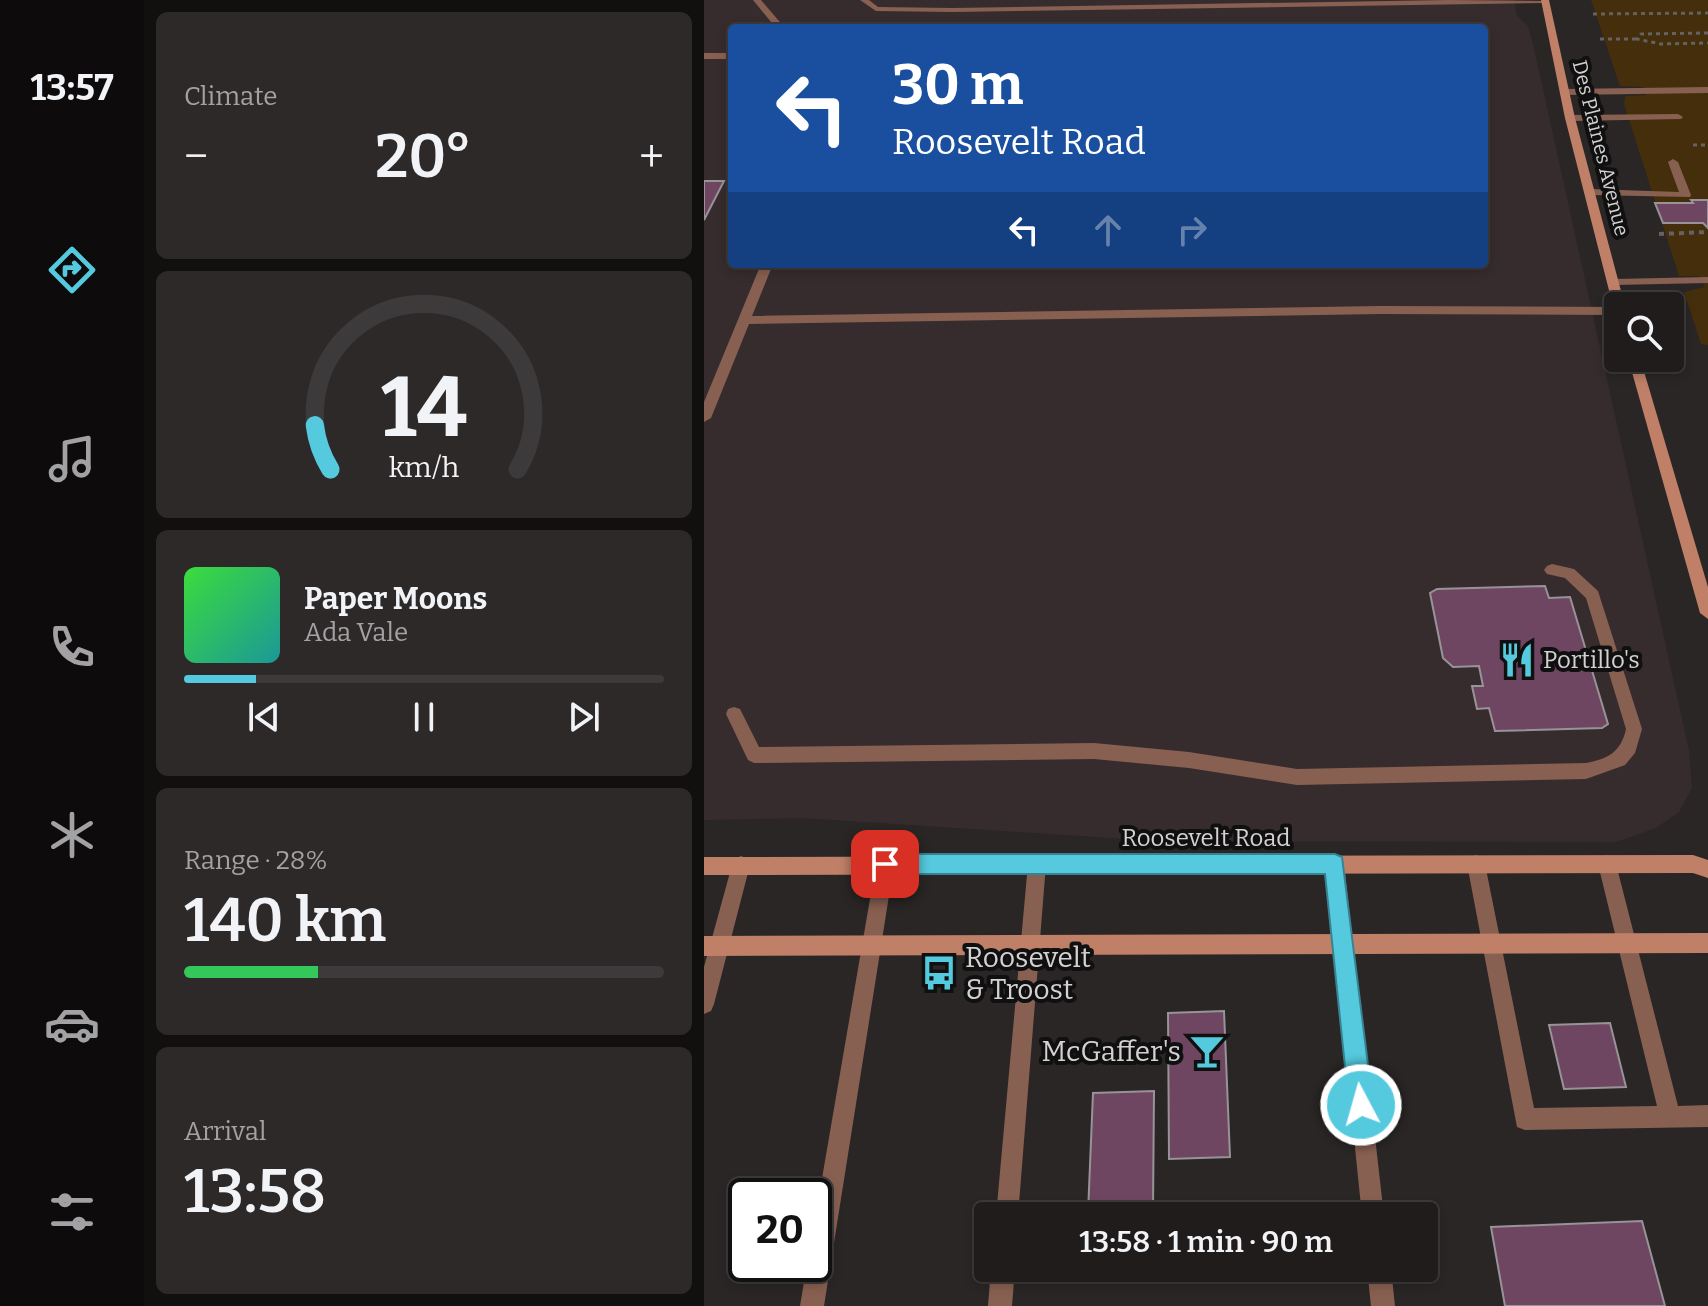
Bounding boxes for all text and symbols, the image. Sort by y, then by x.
text: 30 m [892,52,1023,119]
icon: left [760,56,864,160]
street label: Des Plaines Avenue [1568,58,1634,238]
text: 13:57 [30,66,114,110]
text: Climate [184,81,278,112]
text: Roosevelt Road [892,120,1146,164]
text: 20° [375,121,472,193]
text: − [184,130,208,183]
text: + [639,130,664,183]
icon: left [1002,208,1046,252]
icon: ahead [1086,208,1130,252]
icon: right [1170,208,1214,252]
icon: directions [44,242,100,298]
map controls [1604,292,1684,372]
button: search [1604,292,1684,372]
text: 14 [381,358,467,458]
icon: music [44,431,100,487]
text: km/h [389,450,460,485]
text: Paper Moons [304,581,487,617]
text: Ada Vale [304,617,408,648]
icon: phone [44,619,100,675]
restaurant icon: Portillo's [1498,641,1536,679]
place label: Portillo's [1543,646,1640,674]
icon: previous [242,695,286,739]
icon: pause [402,695,446,739]
icon: next [562,695,606,739]
icon: climate [44,807,100,863]
street label: Roosevelt Road [1121,824,1291,852]
pin [851,830,919,898]
icon: arrive [863,842,907,886]
text: Range · 28% [184,845,327,876]
text: 140 km [184,885,386,957]
place label: Roosevelt & Troost [965,941,1091,1006]
bus stop icon: Roosevelt & Troost [920,954,958,992]
icon: car [44,996,100,1052]
bar icon: McGaffer's [1188,1032,1226,1070]
place label: McGaffer's [1042,1035,1181,1068]
position arrow [1319,1063,1403,1147]
text: Arrival [184,1116,266,1147]
text: 13:58 [184,1156,326,1228]
speed limit sign: 20 [728,1178,832,1282]
icon: filters [44,1184,100,1240]
text: 13:58 · 1 min · 90 m [1079,1224,1333,1260]

